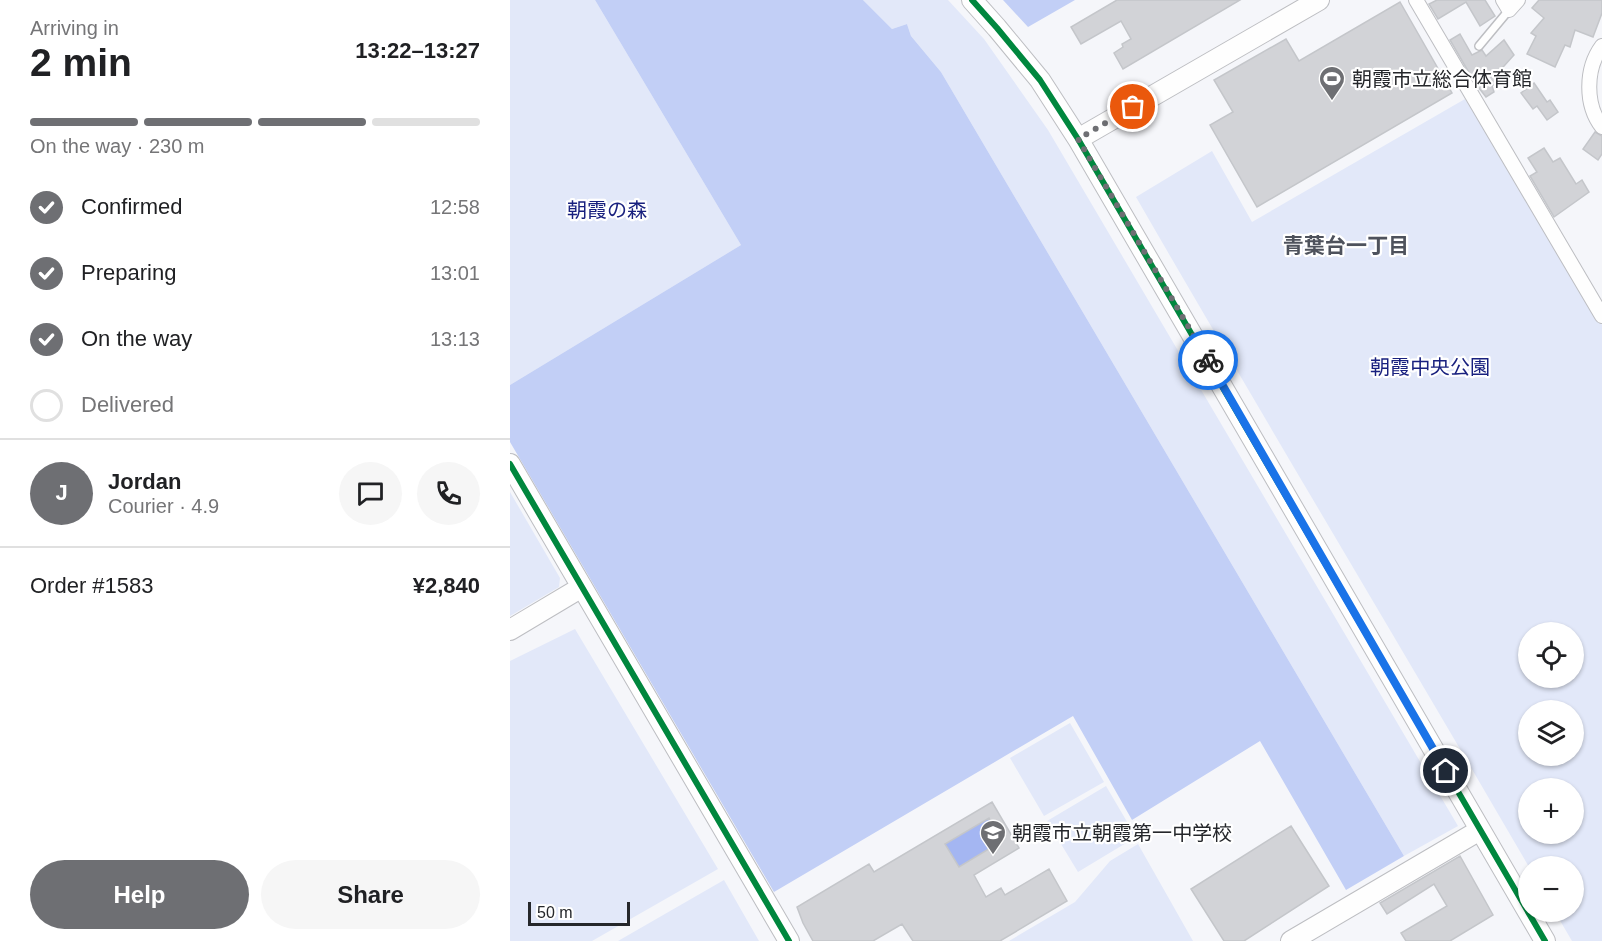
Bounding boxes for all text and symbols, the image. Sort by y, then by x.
text: Arriving in [30,17,119,39]
text: 13:22–13:27 [355,38,480,63]
text: 2 min [30,41,132,84]
sports icon: 朝霞市立総合体育館 [1317,64,1347,102]
place label: 朝霞市立総合体育館 [1352,68,1532,90]
pin [1107,81,1158,132]
icon: bag [1116,90,1149,123]
text: On the way · 230 m [30,135,205,157]
icon: check [30,191,63,224]
text: Confirmed [81,194,182,219]
text: 12:58 [430,196,480,218]
park label: 朝霞の森 [567,199,647,221]
district label: 青葉台一丁目 [1283,234,1409,257]
icon: check [30,257,63,290]
text: Preparing [81,260,176,285]
text: 13:01 [430,262,480,284]
icon: check [30,323,63,356]
text: On the way [81,326,192,351]
text: 13:13 [430,328,480,350]
courier [1178,330,1238,390]
icon: bike [1192,344,1225,377]
park label: 朝霞中央公園 [1370,356,1490,378]
text: Delivered [81,392,174,417]
button: chat [339,462,402,525]
button: phone [417,462,480,525]
text: Jordan [108,469,181,494]
text: J [55,480,68,505]
text: Courier · 4.9 [108,495,219,517]
text: Order #1583 [30,573,154,598]
text: ¥2,840 [413,573,480,598]
map controls [1518,622,1584,922]
button: locate [1518,622,1584,688]
button: layers [1518,700,1584,766]
pin [1420,745,1471,796]
icon: home [1429,754,1462,787]
button: + [1518,778,1584,844]
school or university icon: 朝霞市立朝霞第一中学校 [978,818,1008,856]
place label: 朝霞市立朝霞第一中学校 [1012,822,1232,844]
button: − [1518,856,1584,922]
button: Help [30,860,249,929]
button: Share [261,860,480,929]
scale bar [528,899,630,926]
text: 50 m [537,904,573,921]

